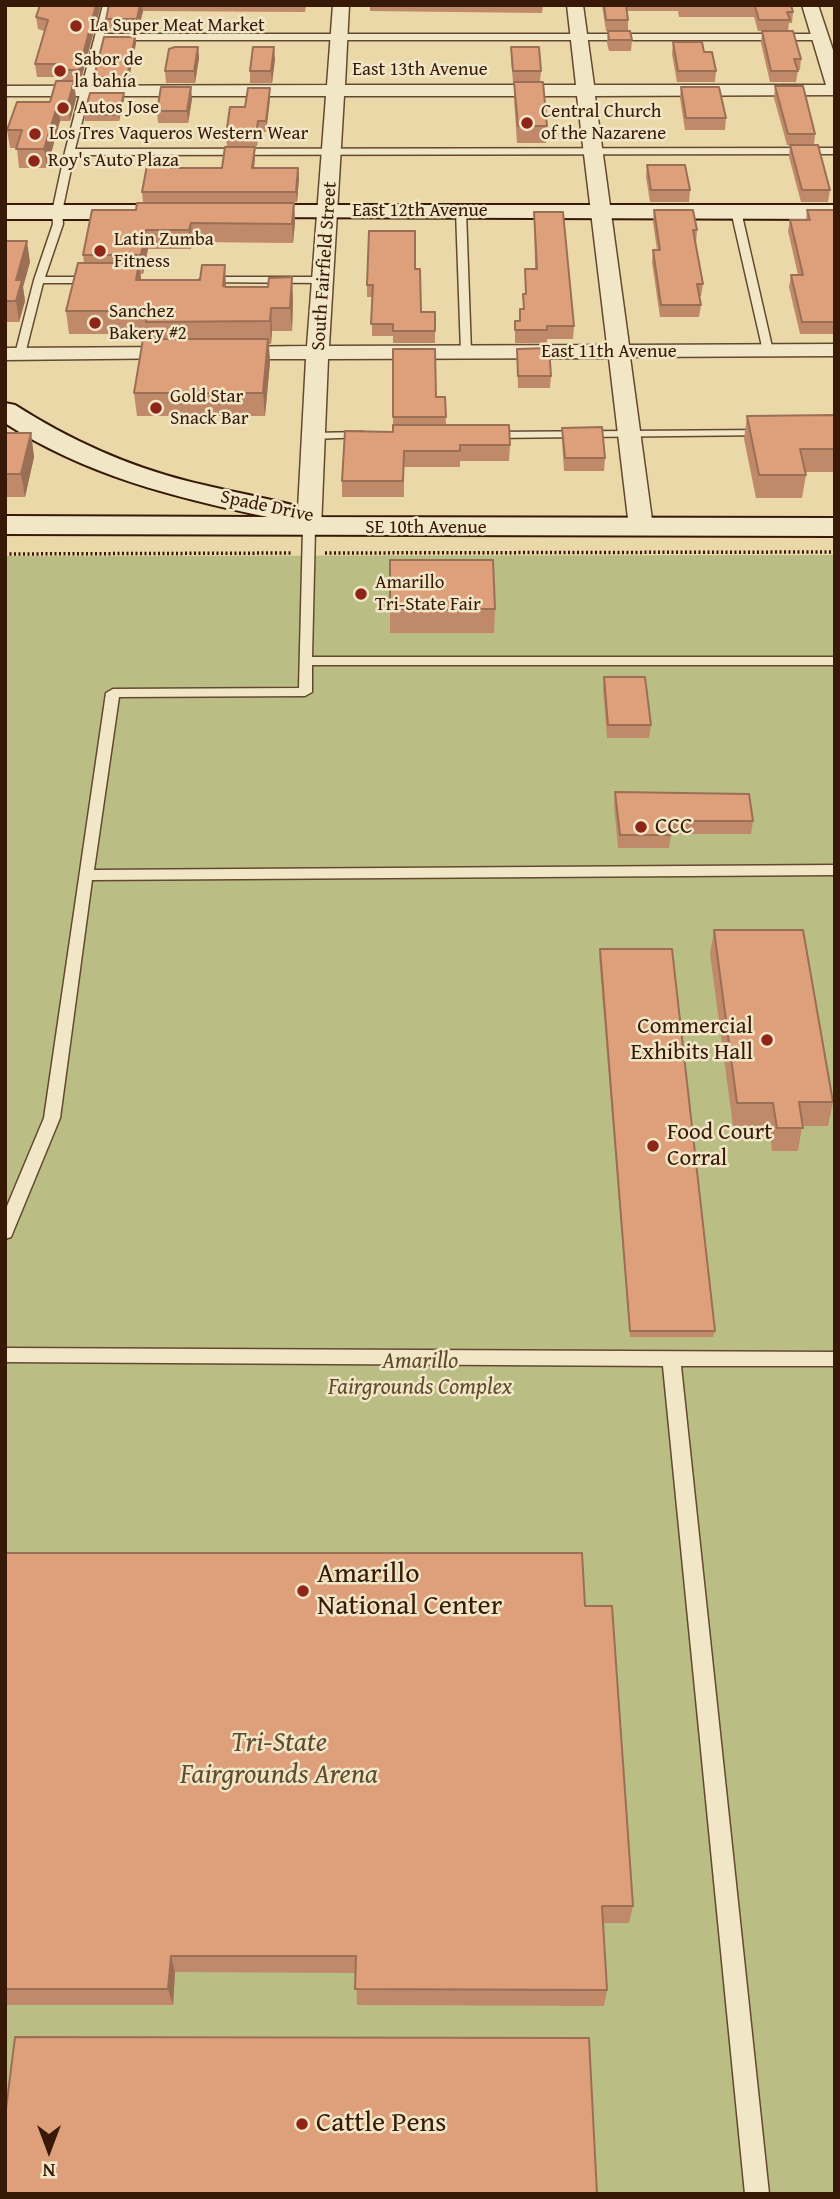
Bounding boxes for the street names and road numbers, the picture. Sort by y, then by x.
street label: East 13th Avenue [352,59,488,81]
street label: South Fairfield Street [308,181,342,351]
street label: East 12th Avenue [352,200,488,222]
street label: East 11th Avenue [541,341,677,363]
street label: Spade Drive [218,486,316,528]
street label: SE 10th Avenue [365,517,487,539]

